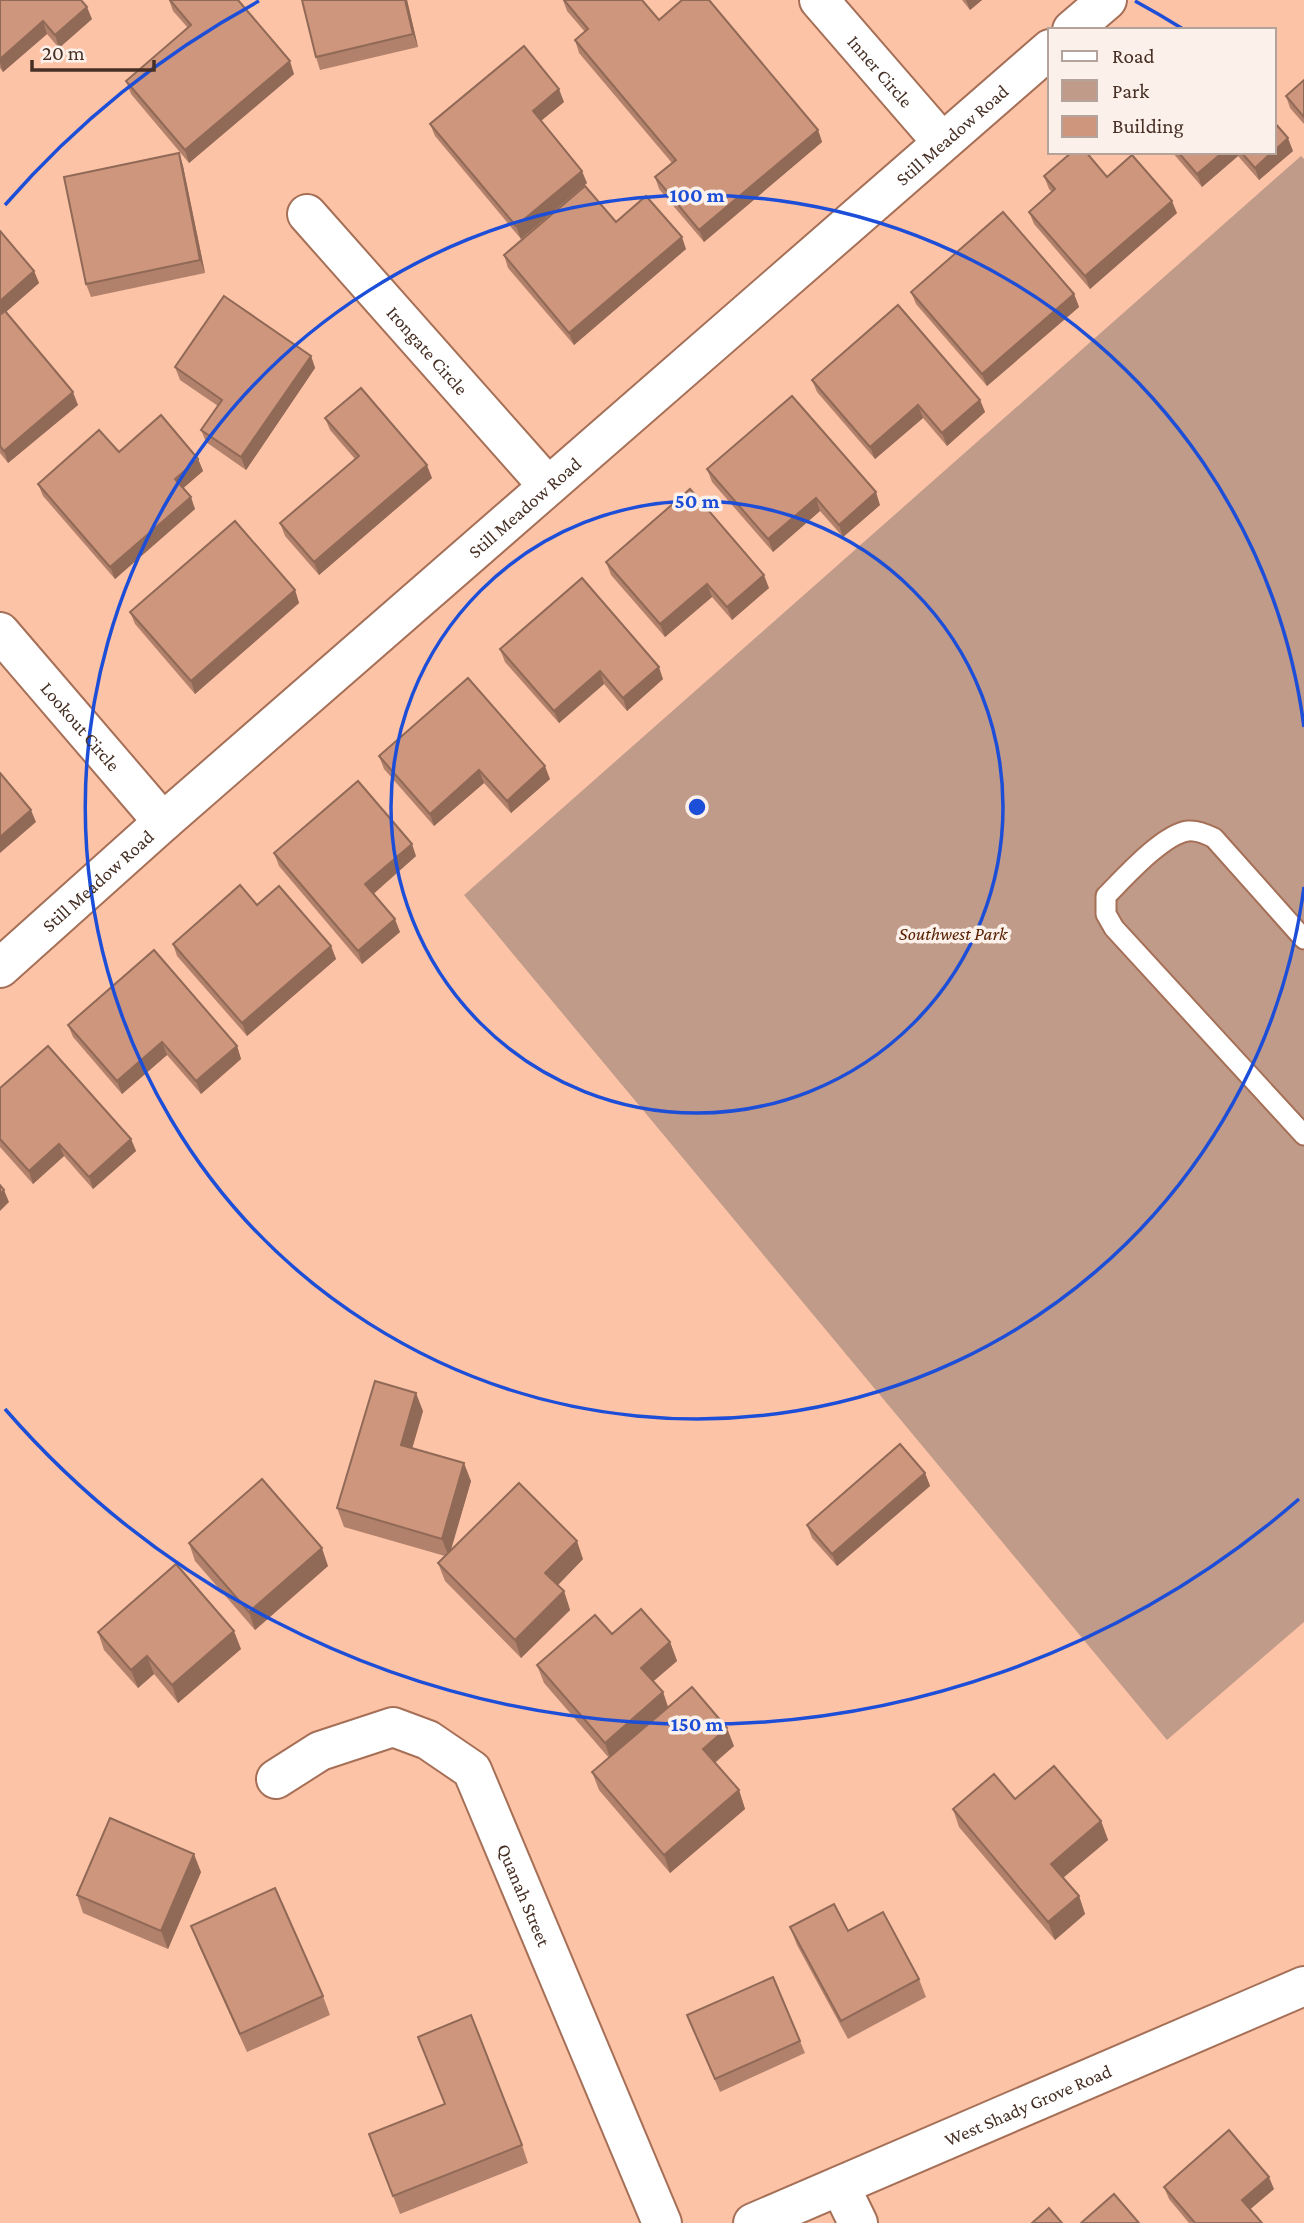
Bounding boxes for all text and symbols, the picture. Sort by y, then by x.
scale bar [32,28,154,72]
legend [1048,28,1276,154]
street label: Inner Circle [844,31,917,111]
text: 20 m [42,41,85,65]
text: Road [1112,44,1155,68]
text: Park [1112,79,1149,103]
street label: Still Meadow Road [891,80,1012,189]
text: Building [1112,114,1184,138]
text: 100 m [669,183,725,207]
street label: Irongate Circle [383,302,473,399]
street label: Still Meadow Road [464,453,585,562]
text: 50 m [675,489,720,513]
street label: Lookout Circle [37,677,125,775]
centre of rings [685,795,709,819]
street label: Still Meadow Road [38,825,158,936]
park label: Southwest Park [899,923,1008,944]
text: 150 m [671,1712,724,1736]
street label: Quanah Street [494,1841,555,1950]
street label: West Shady Grove Road [941,2060,1114,2150]

